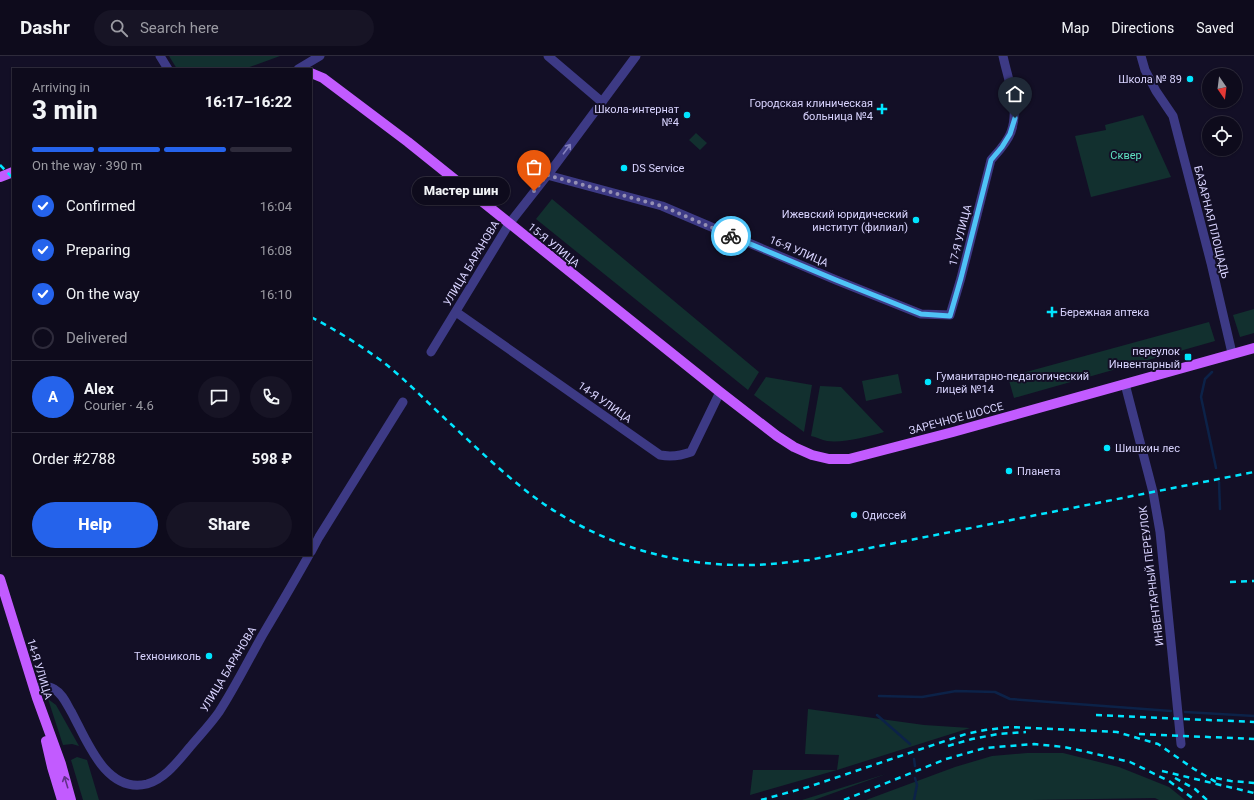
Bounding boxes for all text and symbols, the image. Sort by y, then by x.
search box [94,10,374,46]
text: Dashr [20,16,70,39]
icon: search [108,17,130,39]
text: Search here [140,19,219,37]
text: Map [1062,20,1089,36]
text: Directions [1111,20,1174,36]
text: Saved [1196,20,1234,36]
north arrow [1202,68,1242,108]
map controls [1202,68,1242,156]
place label: Школа № 89 [1118,73,1182,86]
marker: Школа № 89 [1185,74,1195,84]
pin [998,77,1032,118]
text: Arriving in [32,80,90,95]
icon: home [1004,83,1026,105]
text: 16:17–16:22 [205,93,292,111]
text: 3 min [32,95,98,125]
place label: Городская клиническая больница №4 [750,97,873,123]
place label: Школа-интернат №4 [594,103,680,129]
marker: Городская клиническая больница №4 [876,103,888,115]
marker: Школа-интернат №4 [682,110,692,120]
button: locate [1202,116,1242,156]
one-way arrow [563,143,571,154]
park label: Сквер [1110,149,1142,162]
pin [517,150,551,191]
icon: bag [523,156,545,178]
text: On the way · 390 m [32,158,142,173]
place label: DS Service [632,162,684,175]
marker: DS Service [619,163,629,173]
street label: БАЗАРНАЯ ПЛОЩАДЬ [1191,164,1232,280]
callout: Мастер шин [412,177,510,205]
text: Мастер шин [424,183,498,198]
icon: check [32,195,54,217]
text: Confirmed [66,197,136,215]
text: 16:04 [260,199,292,214]
street label: 17-Я УЛИЦА [947,202,975,267]
place label: Ижевский юридический институт (филиал) [782,208,908,234]
marker: Ижевский юридический институт (филиал) [911,215,921,225]
courier [711,216,751,256]
street label: УЛИЦА БАРАНОВА [441,218,502,308]
street label: 15-Я УЛИЦА [525,221,583,271]
icon: bike [720,225,742,247]
street label: 16-Я УЛИЦА [767,233,831,270]
icon: check [32,239,54,261]
text: Preparing [66,241,130,259]
text: 16:08 [260,243,292,258]
icon: check [32,283,54,305]
text: On the way [66,285,140,303]
text: 16:10 [260,287,292,302]
place label: Бережная аптека [1060,306,1149,319]
marker: Бережная аптека [1047,307,1057,317]
text: Delivered [66,329,128,347]
place label: переулок Инвентарный [1109,345,1180,371]
marker: переулок Инвентарный [1183,352,1193,362]
place label: Гуманитарно-педагогический лицей №14 [936,370,1089,396]
button: chat [198,376,240,418]
button: phone [250,376,292,418]
marker: Гуманитарно-педагогический лицей №14 [923,377,933,387]
street label: 14-Я УЛИЦА [575,379,635,426]
text: Alex [84,380,114,398]
text: A [48,388,58,406]
text: Courier · 4.6 [84,398,154,413]
street label: ЗАРЕЧНОЕ ШОССЕ [907,400,1005,437]
place label: Шишкин лес [1115,442,1180,455]
marker: Шишкин лес [1102,443,1112,453]
text: Order #2788 [32,450,115,468]
text: 598 ₽ [252,450,292,468]
place label: Планета [1017,465,1061,478]
marker: Планета [1004,466,1014,476]
button: Help [32,502,158,548]
button: Share [166,502,292,548]
street label: ИНВЕНТАРНЫЙ ПЕРЕУЛОК [1136,504,1167,647]
place label: Одиссей [862,509,906,522]
marker: Одиссей [849,510,859,520]
street label: УЛИЦА БАРАНОВА [198,624,259,714]
street label: 14-Я УЛИЦА [24,637,55,702]
place label: Технониколь [134,650,201,663]
marker: Технониколь [204,651,214,661]
one-way arrow [62,776,69,789]

